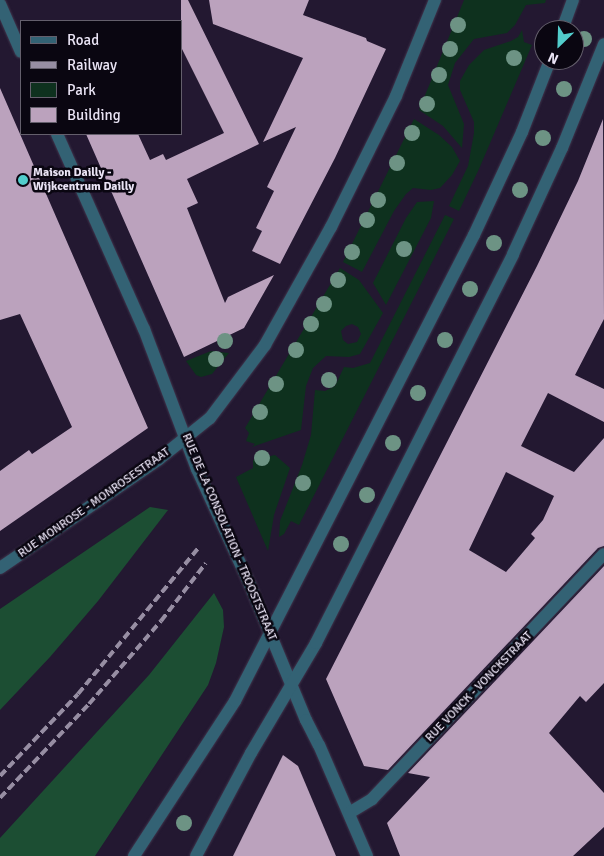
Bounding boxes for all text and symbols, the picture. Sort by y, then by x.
legend [20,20,182,135]
north arrow [534,20,584,70]
text: Road [67,31,99,49]
text: N [545,48,561,68]
text: Railway [67,56,117,74]
text: Park [67,81,96,99]
text: Building [67,106,121,124]
place label: Maison Dailly - Wijkcentrum Dailly [33,166,134,194]
marker: Maison Dailly - Wijkcentrum Dailly [17,174,29,186]
street label: RUE DE LA CONSOLATION - TROOSTSTRAAT [179,431,279,643]
street label: RUE MONROSE - MONROSESTRAAT [16,445,172,561]
street label: RUE VONCK - VONCKSTRAAT [423,629,535,745]

